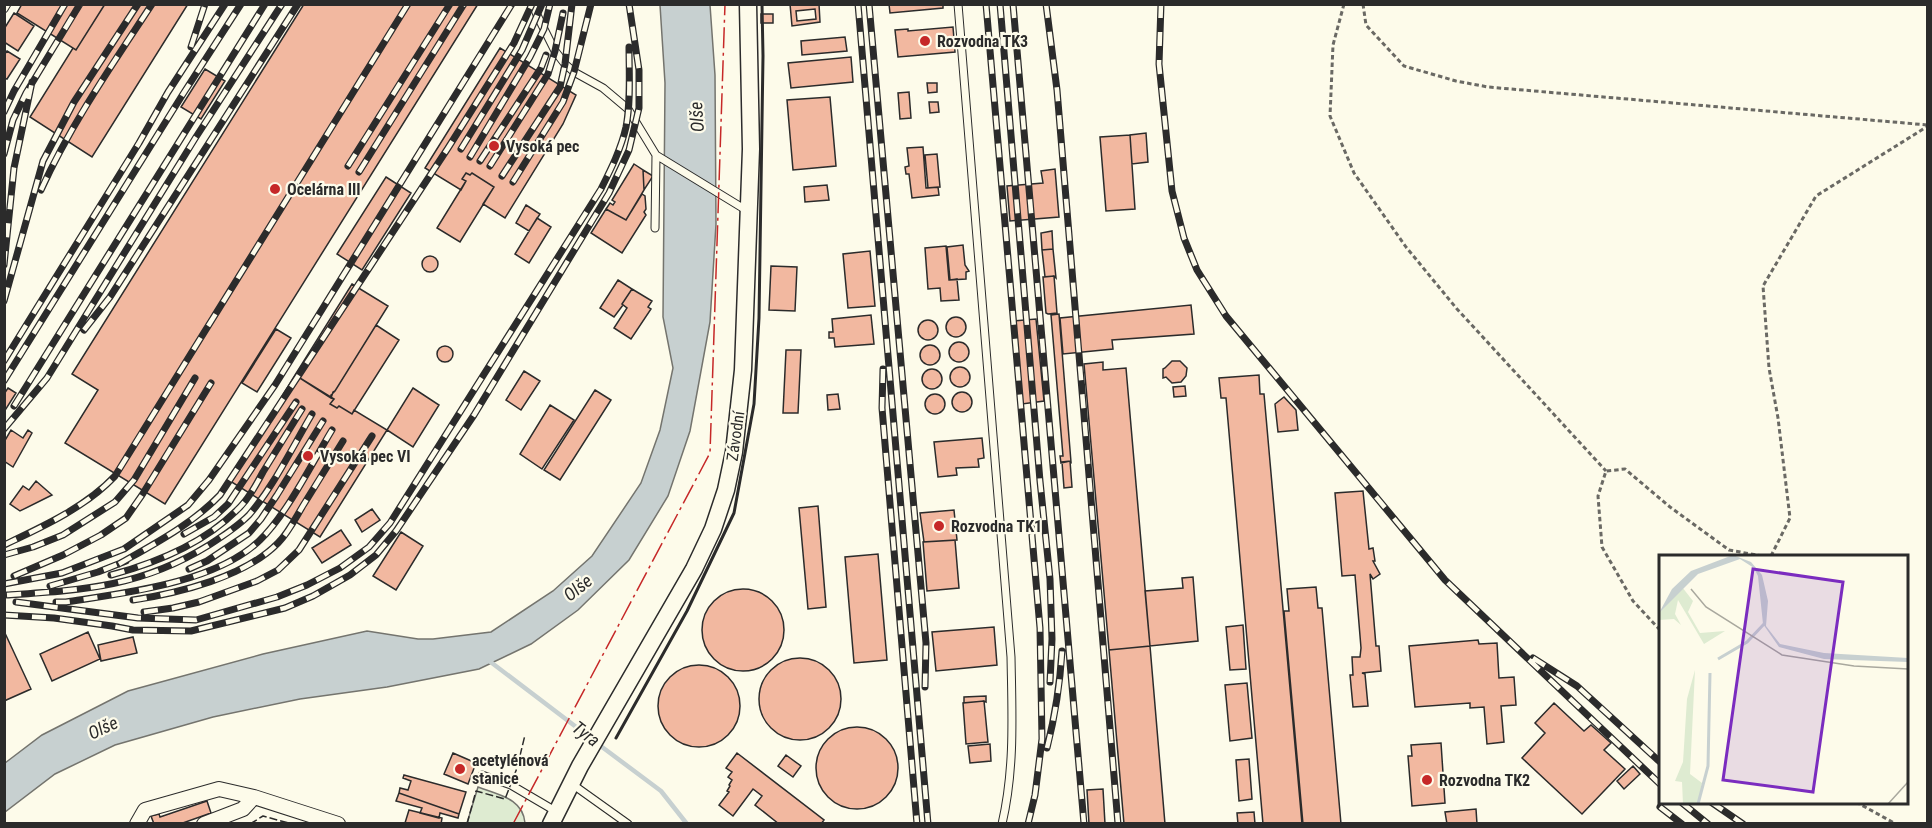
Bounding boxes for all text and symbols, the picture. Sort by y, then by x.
place label: Rozvodna TK3 [937,32,1028,51]
marker: Rozvodna TK3 [918,34,932,48]
water label: Olše [685,101,708,133]
place label: Vysoká pec [506,137,579,156]
marker: Vysoká pec [487,139,501,153]
place label: Ocelárna III [287,180,361,199]
marker: Ocelárna III [268,182,282,196]
street label: Závodní [723,409,749,462]
place label: Vysoká pec VI [320,447,411,466]
marker: Vysoká pec VI [301,449,315,463]
place label: Rozvodna TK1 [951,517,1042,536]
marker: Rozvodna TK1 [932,519,946,533]
inset map [1659,555,1908,804]
water label: Olše [559,570,596,605]
water label: Olše [84,712,121,744]
water label: Tyra [568,716,604,751]
place label: acetylénová stanice [472,751,549,788]
marker: acetylénová stanice [453,762,467,776]
place label: Rozvodna TK2 [1439,771,1530,790]
marker: Rozvodna TK2 [1420,773,1434,787]

